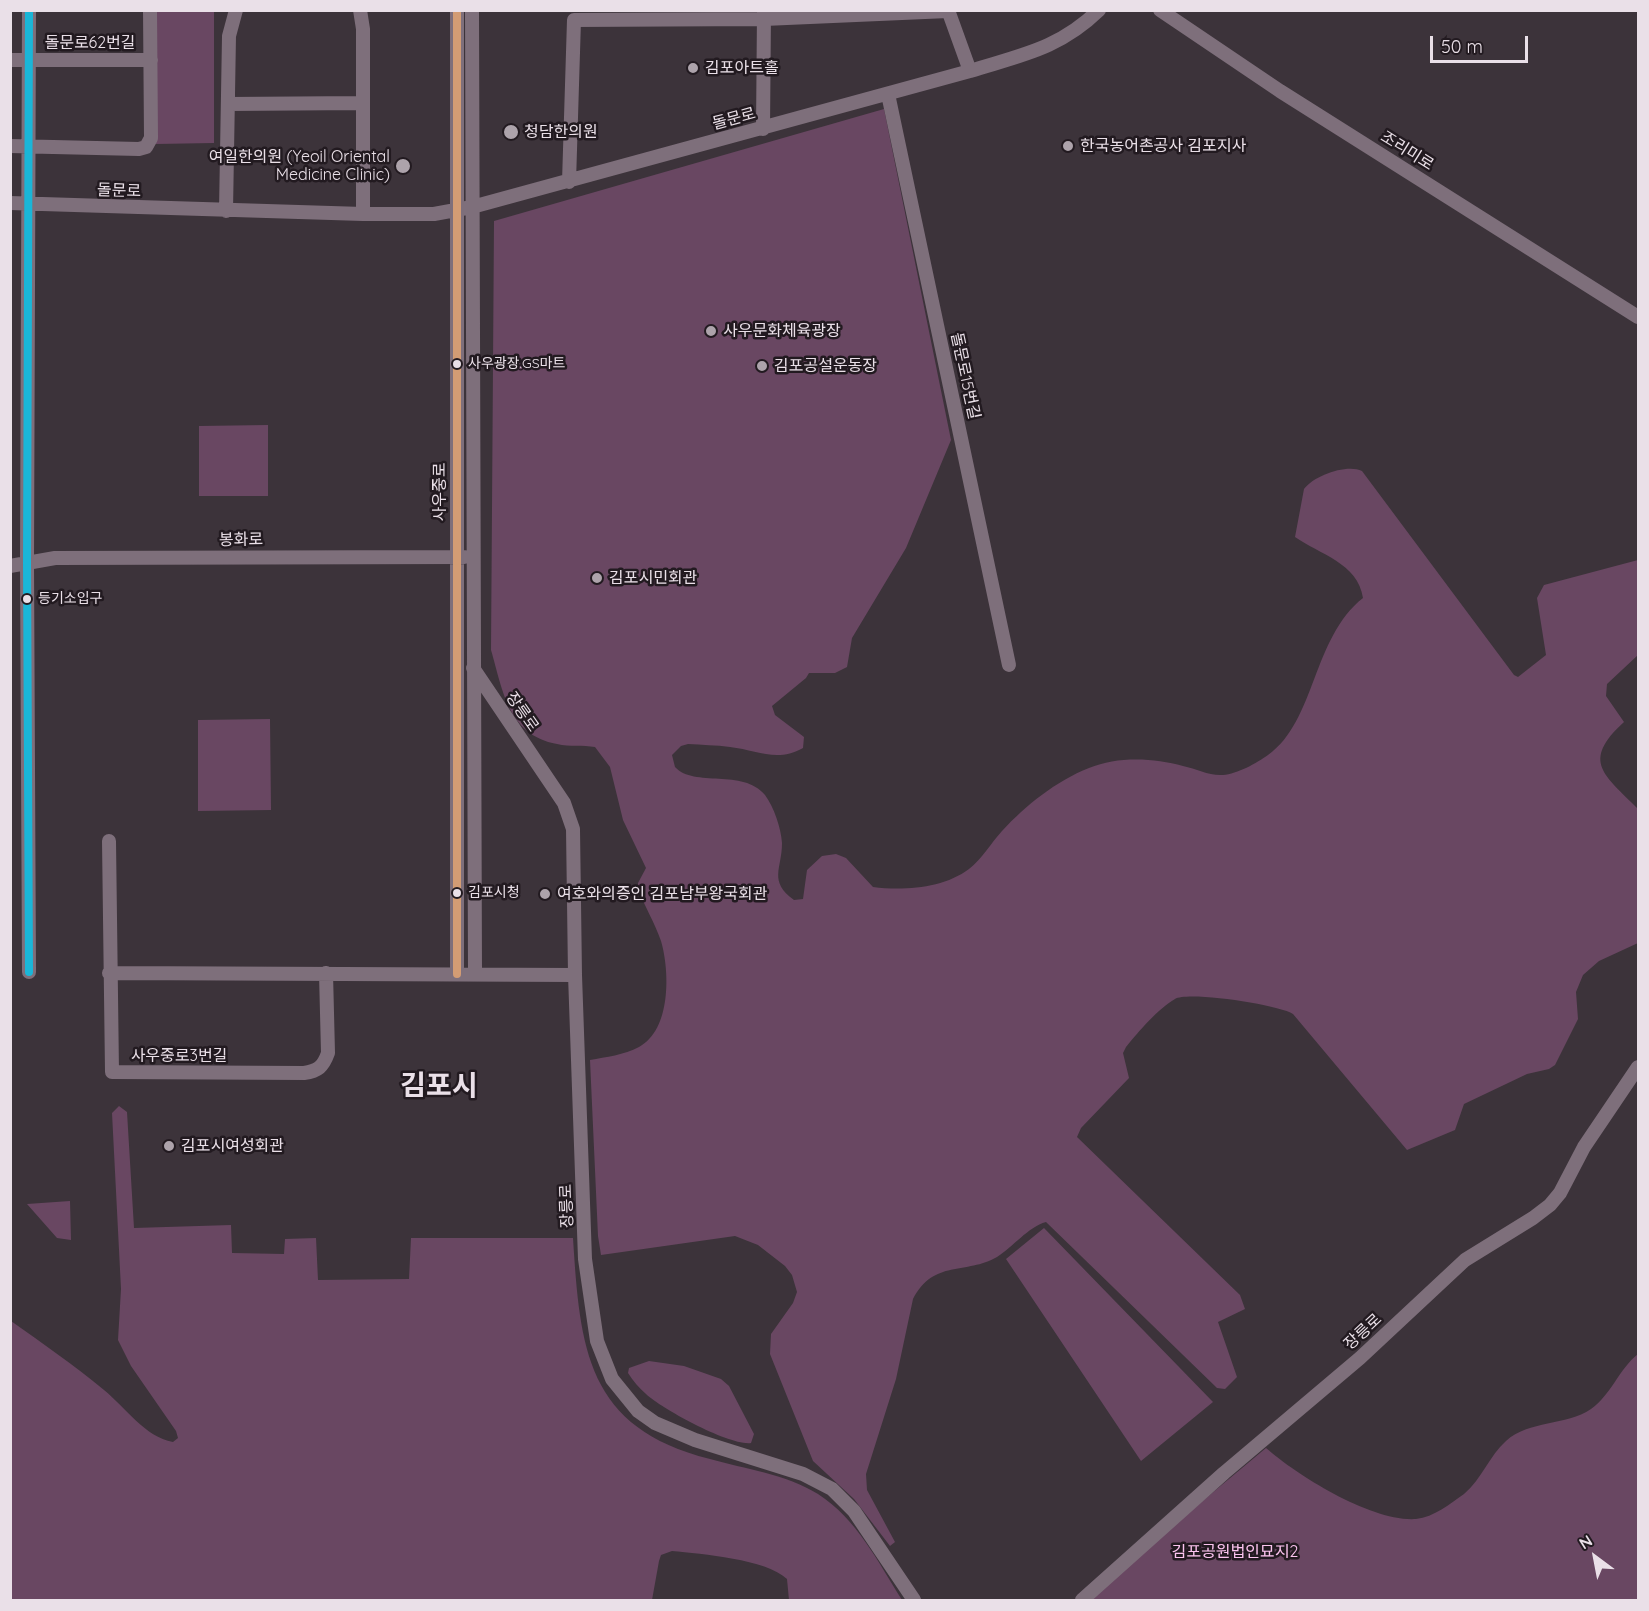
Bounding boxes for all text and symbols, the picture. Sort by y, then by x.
scale bar [1433,24,1530,62]
street label: 돌문로62번길 [44,33,136,53]
text: 50 m [1441,35,1483,58]
place label: 김포아트홀 [705,58,779,78]
marker: 김포아트홀 [686,61,700,75]
street label: 돌문로 [710,104,758,134]
place label: 청담한의원 [524,122,598,142]
marker: 청담한의원 [502,123,520,141]
street label: 조리미로 [1377,127,1437,175]
place label: 한국농어촌공사 김포지사 [1080,136,1246,156]
marker: 한국농어촌공사 김포지사 [1061,139,1075,153]
place label: 여일한의원 (Yeoil Oriental Medicine Clinic) [209,147,390,185]
marker: 여일한의원 (Yeoil Oriental Medicine Clinic) [394,157,412,175]
street label: 돌문로 [97,181,141,201]
place label: 사우문화체육광장 [723,321,841,341]
marker: 사우문화체육광장 [704,324,718,338]
street label: 돌문로15번길 [946,331,984,421]
place label: 사우광장.GS마트 [468,356,565,372]
place label: 김포공설운동장 [774,356,877,376]
marker: 사우광장.GS마트 [451,358,463,370]
marker: 김포공설운동장 [755,359,769,373]
street label: 사우중로 [430,463,450,521]
street label: 봉화로 [219,530,263,550]
place label: 김포시민회관 [609,568,697,588]
marker: 김포시민회관 [590,571,604,585]
place label: 등기소입구 [38,591,102,607]
marker: 등기소입구 [21,593,33,605]
street label: 장릉로 [501,688,543,736]
place label: 여호와의증인 김포남부왕국회관 [557,884,767,904]
place label: 김포시청 [468,885,520,901]
marker: 김포시청 [451,887,463,899]
marker: 여호와의증인 김포남부왕국회관 [538,887,552,901]
street label: 사우중로3번길 [131,1046,227,1066]
district label: 김포시 [400,1070,478,1104]
place label: 김포시여성회관 [181,1136,284,1156]
marker: 김포시여성회관 [162,1139,176,1153]
street label: 장릉로 [557,1184,577,1228]
street label: 장릉로 [1340,1310,1386,1354]
north arrow [1565,1527,1625,1587]
text: N [1575,1530,1596,1553]
park label: 김포공원법인묘지2 [1172,1542,1298,1562]

